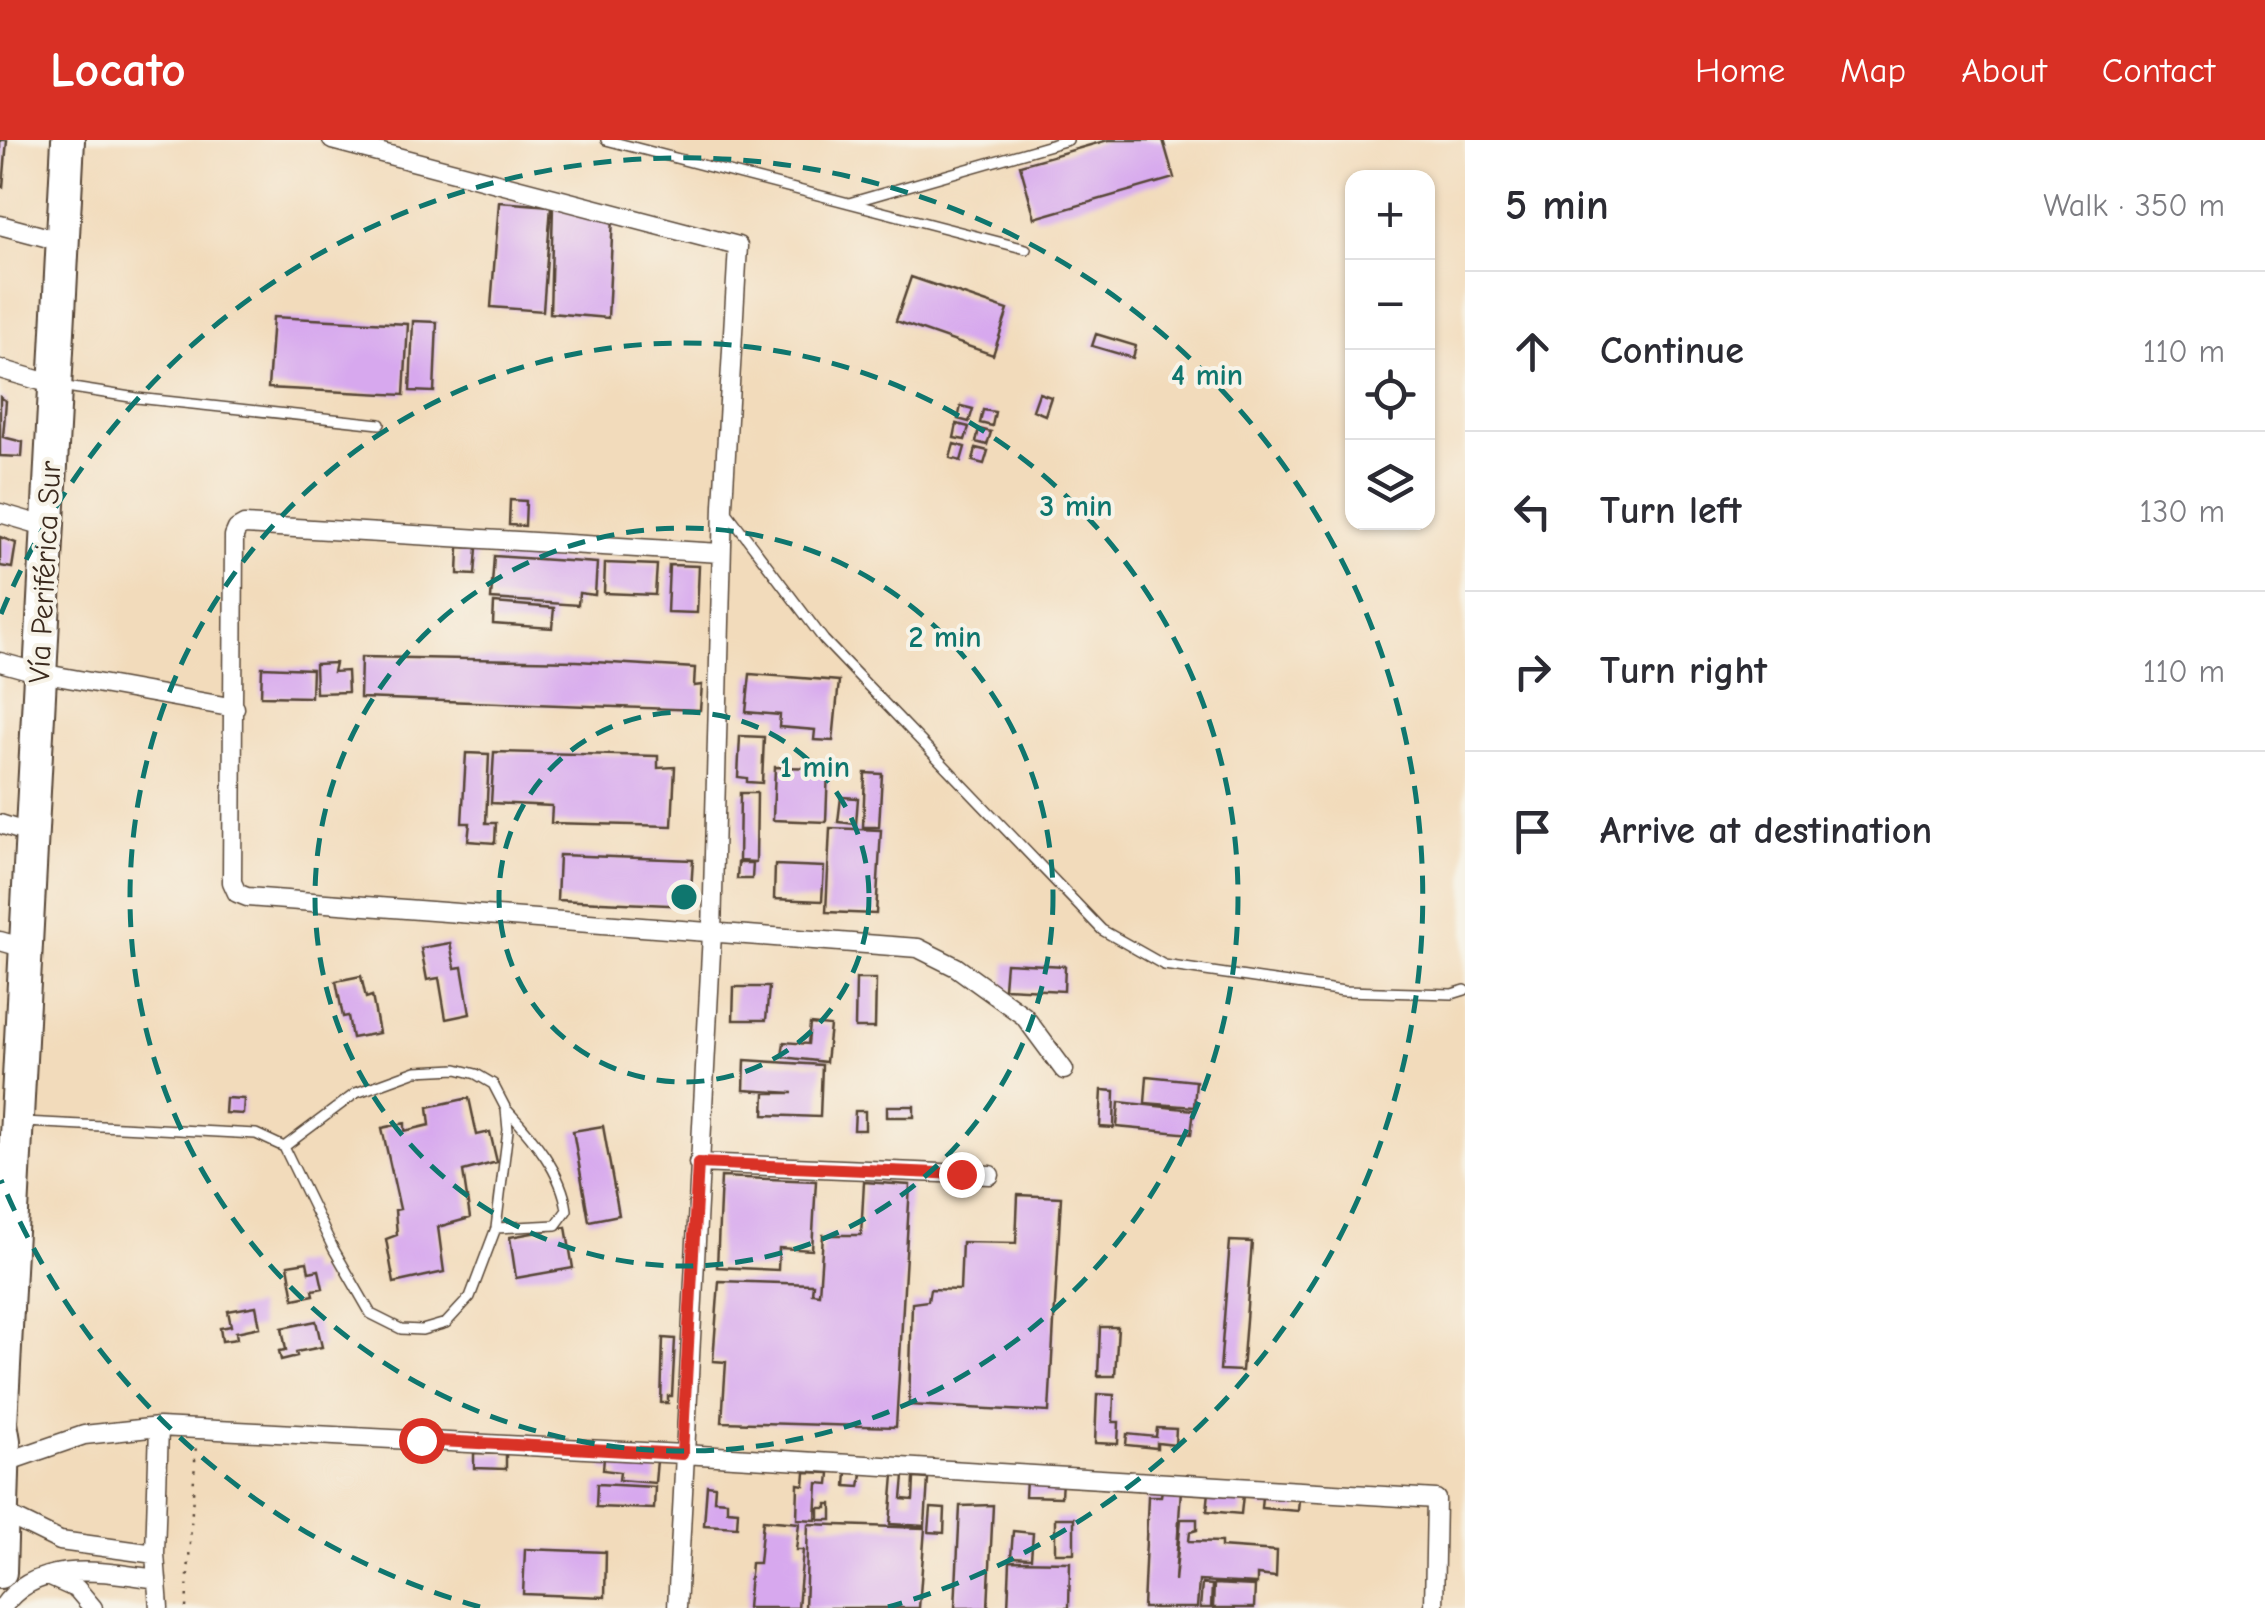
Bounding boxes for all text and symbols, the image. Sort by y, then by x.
text: Locato [50,43,186,98]
text: Home [1695,50,1785,91]
text: Map [1840,50,1906,91]
text: About [1961,50,2047,91]
text: Contact [2102,50,2215,91]
map controls [1345,170,1435,530]
button: + [1345,170,1435,260]
text: 5 min [1505,181,1609,230]
text: Walk · 350 m [2043,187,2225,224]
button: − [1345,260,1435,350]
icon: ahead [1505,324,1560,379]
text: Continue [1600,329,1744,373]
text: 110 m [2143,333,2225,370]
button: locate [1345,350,1435,440]
text: 4 min [1171,358,1243,393]
button: layers [1345,440,1435,530]
street label: Vía Periférica Sur [22,460,68,684]
icon: left [1505,484,1560,539]
text: 3 min [1040,489,1112,524]
text: Turn left [1600,489,1741,533]
text: 130 m [2139,493,2225,530]
text: 2 min [908,620,982,655]
icon: right [1505,644,1560,699]
text: Turn right [1600,649,1767,693]
text: 110 m [2143,653,2225,690]
text: 1 min [780,750,850,785]
icon: arrive [1505,804,1560,859]
text: Arrive at destination [1600,809,1932,853]
centre of rings [666,879,702,915]
route end [939,1152,985,1198]
route start [399,1418,445,1464]

